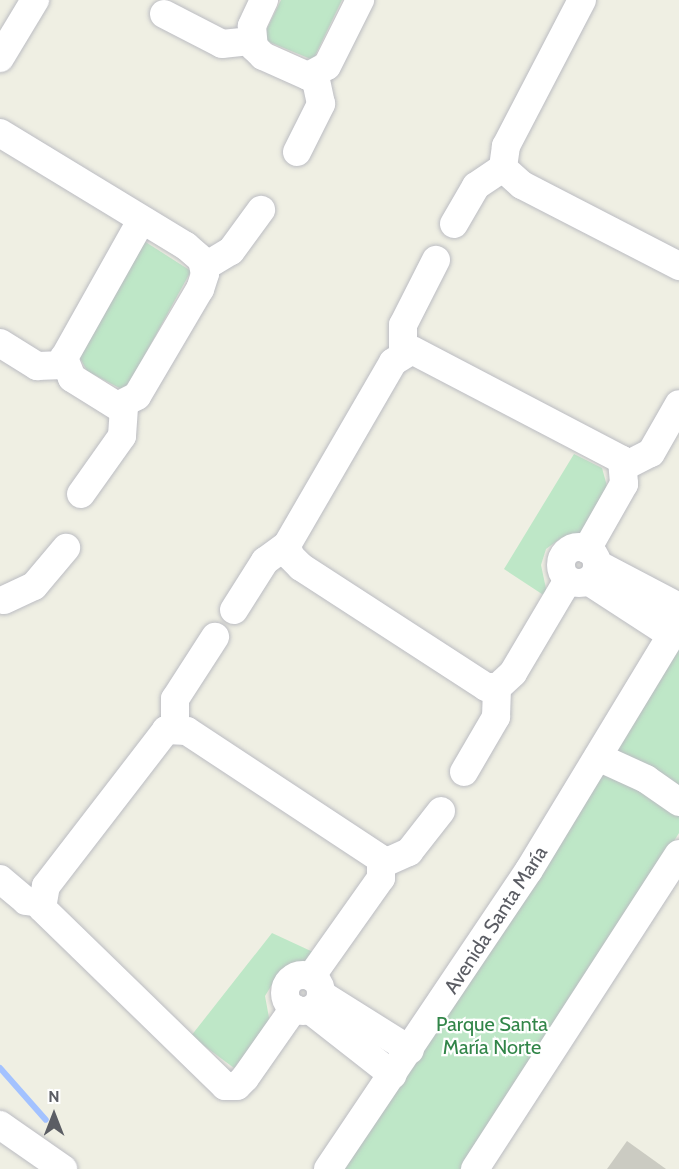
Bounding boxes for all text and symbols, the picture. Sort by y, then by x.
street label: Avenida Santa María [439,842,553,998]
park label: Parque Santa María Norte [436,1012,548,1059]
north arrow [24,1085,84,1145]
text: N [48,1087,60,1106]

